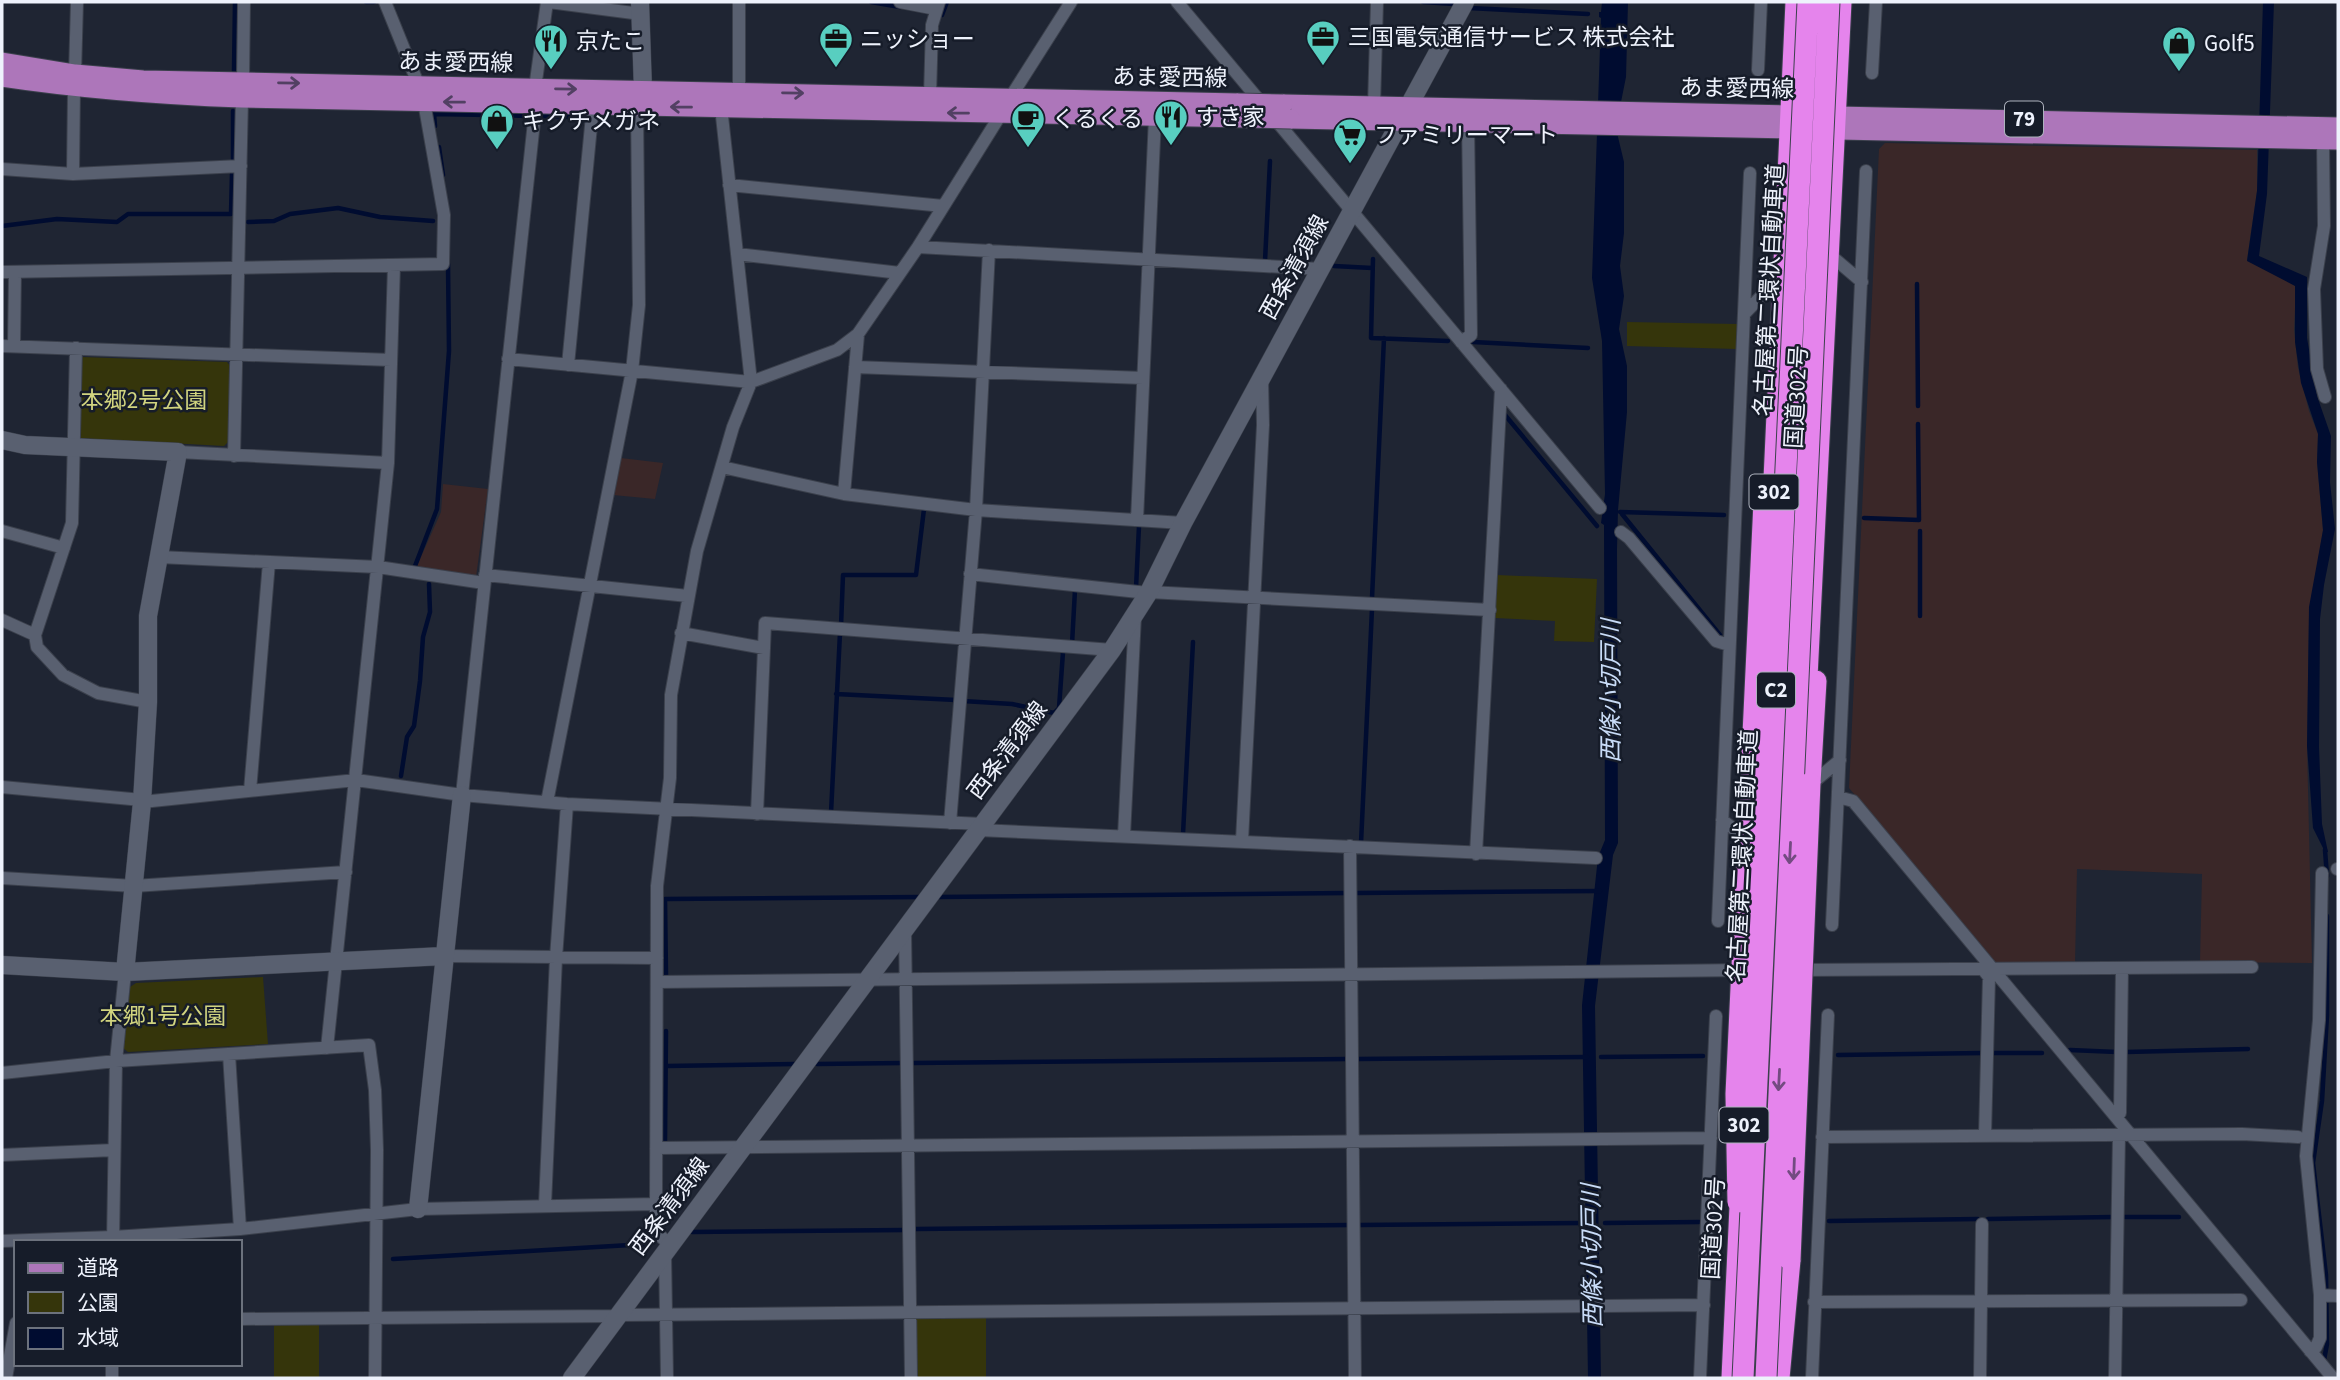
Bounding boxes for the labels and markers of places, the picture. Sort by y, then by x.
office icon: 三国電気通信サービス 株式会社 [1304,18,1342,67]
office icon: ニッショー [817,20,855,69]
place label: 三国電気通信サービス 株式会社 [1348,21,1675,54]
restaurant icon: 京たこ [532,22,570,71]
place label: ニッショー [860,23,975,56]
shop icon: Golf5 [2160,24,2198,73]
place label: 京たこ [576,25,645,58]
place label: Golf5 [2204,27,2255,60]
restaurant icon: すき家 [1152,98,1190,147]
cafe icon: くるくる [1009,100,1047,149]
place label: すき家 [1196,101,1265,134]
shop icon: キクチメガネ [478,102,516,151]
place label: くるくる [1052,103,1143,136]
place label: キクチメガネ [522,105,660,138]
supermarket icon: ファミリーマート [1331,116,1369,165]
place label: ファミリーマート [1374,119,1558,152]

